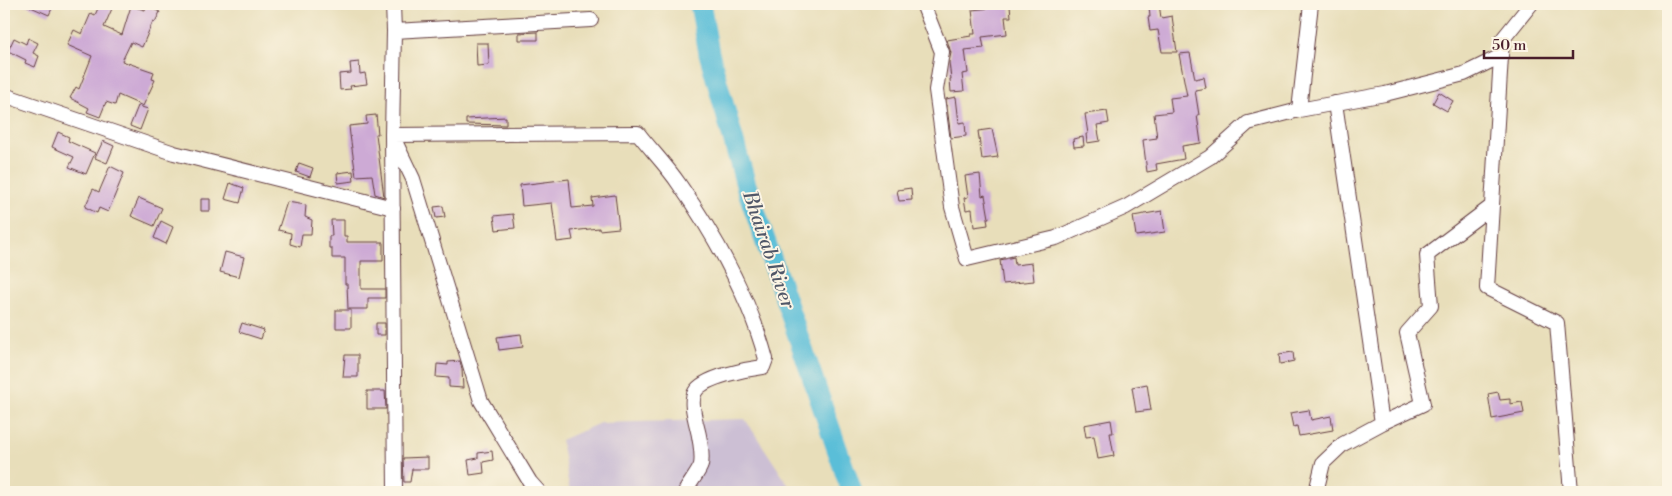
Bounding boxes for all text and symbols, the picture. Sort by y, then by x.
scale bar [1484,28,1573,60]
text: 50 m [1492,36,1526,55]
water label: Bhairab River [736,187,800,313]

